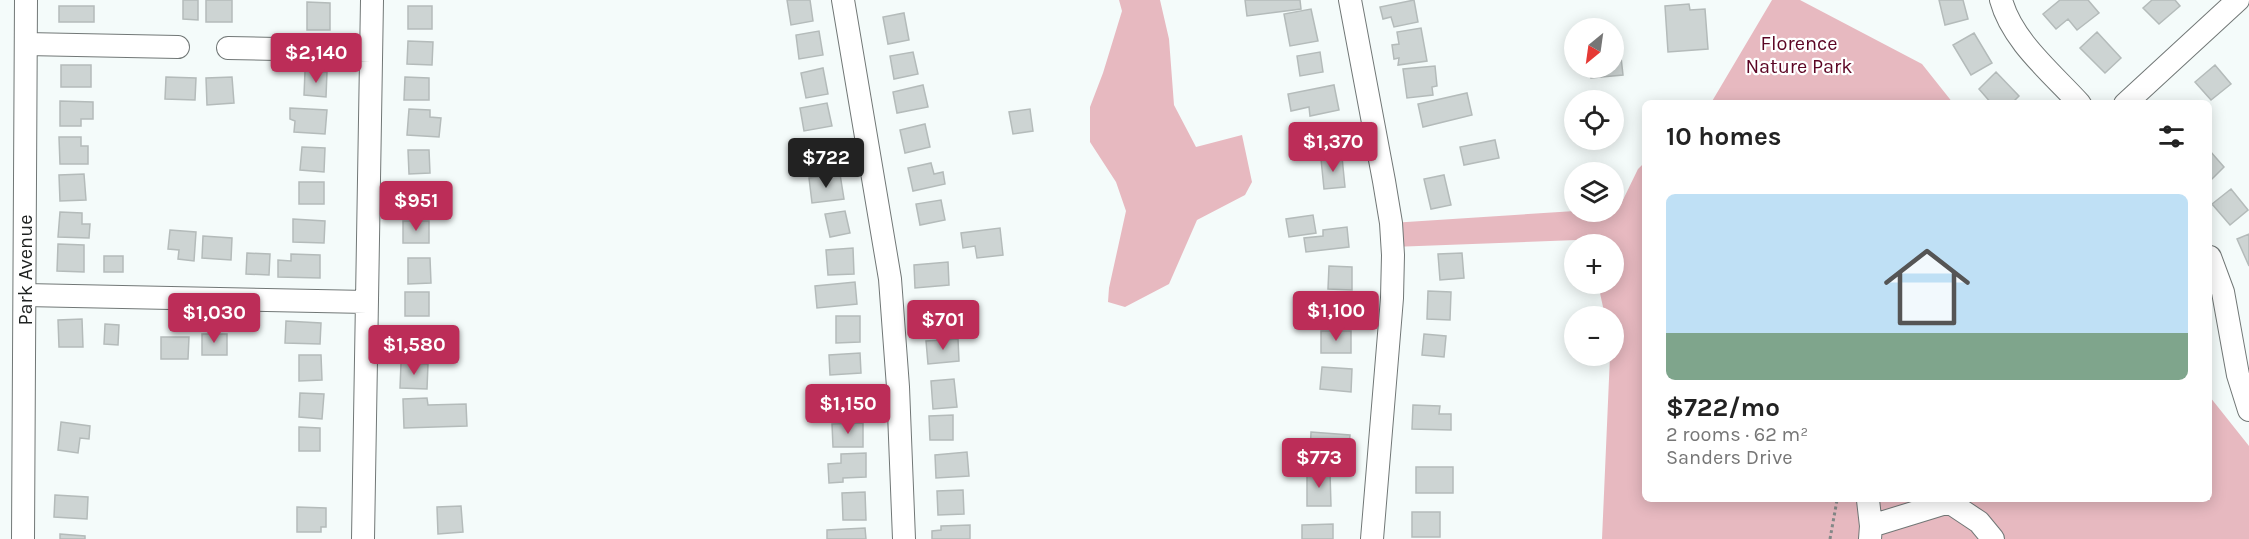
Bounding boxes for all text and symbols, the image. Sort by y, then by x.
north arrow [1564,18,1624,78]
map controls [1564,18,1624,366]
park label: Florence Nature Park [1745,32,1853,78]
pin: $2,140 [267,33,365,84]
text: $2,140 [285,41,347,64]
button: locate [1564,90,1624,150]
icon: filters [2155,120,2188,153]
text: 10 homes [1666,121,1781,152]
pin: $1,370 [1284,122,1382,173]
text: $1,370 [1302,130,1364,153]
pin: $722 [790,138,862,189]
text: $722 [802,146,850,169]
button: layers [1564,162,1624,222]
pin: $951 [380,181,452,232]
text: $951 [394,189,438,212]
street label: Park Avenue [14,214,37,326]
icon: home [1873,233,1981,341]
button: + [1564,234,1624,294]
pin: $1,100 [1287,291,1385,342]
pin: $1,030 [165,293,263,344]
text: $1,100 [1307,299,1365,322]
pin: $701 [907,300,979,351]
text: $1,030 [182,301,246,324]
button: − [1564,306,1624,366]
text: $701 [921,308,965,331]
pin: $1,580 [365,325,463,376]
text: $1,580 [382,333,446,356]
pin: $1,150 [799,384,897,435]
text: $1,150 [819,392,877,415]
text: $722/mo [1666,392,1780,423]
text: 2 rooms · 62 m² [1666,423,1808,446]
pin: $773 [1283,438,1355,489]
text: $773 [1296,446,1342,469]
text: Sanders Drive [1666,446,1793,469]

